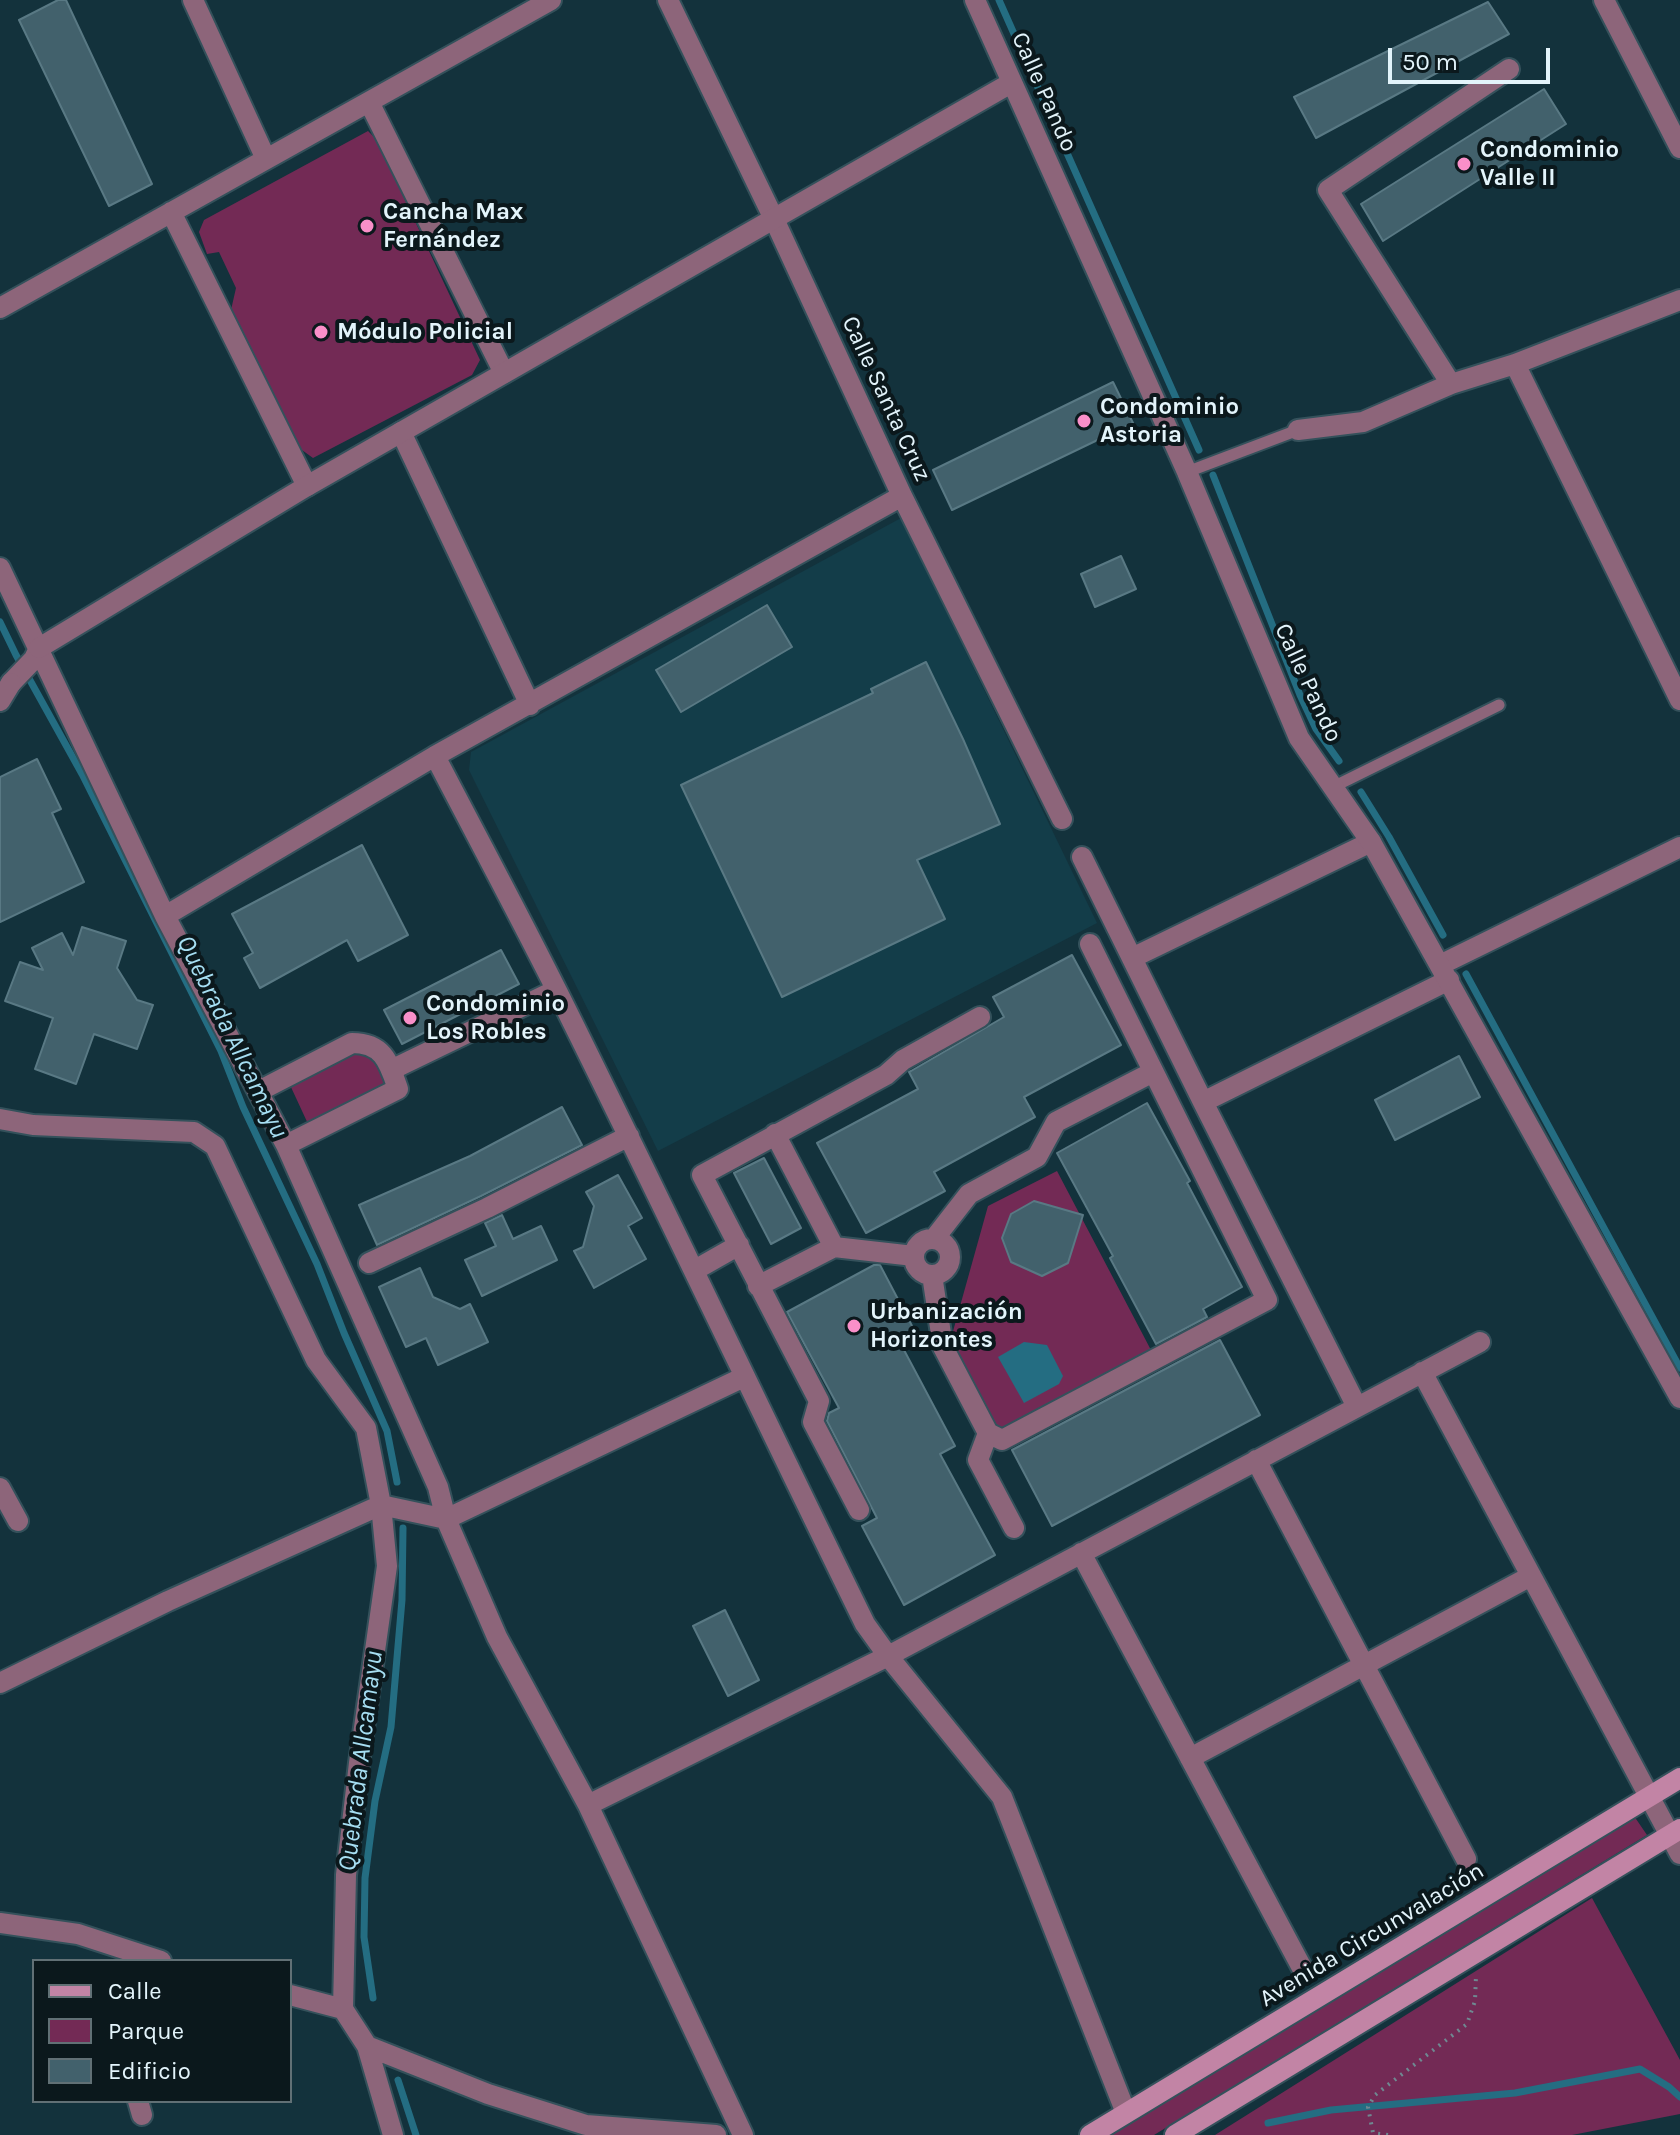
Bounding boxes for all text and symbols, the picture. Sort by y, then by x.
street label: Calle Pando [1005,28,1083,156]
scale bar [1392,32,1554,82]
text: 50 m [1402,48,1458,76]
place label: Condominio Valle II [1480,136,1619,192]
marker: Condominio Valle II [1455,155,1473,173]
place label: Cancha Max Fernández [383,198,523,254]
marker: Cancha Max Fernández [358,217,376,235]
street label: Calle Santa Cruz [835,312,937,486]
place label: Módulo Policial [337,318,513,346]
marker: Módulo Policial [312,323,330,341]
place label: Condominio Astoria [1100,393,1239,449]
marker: Condominio Astoria [1075,412,1093,430]
street label: Calle Pando [1268,619,1348,747]
water label: Quebrada Allcamayu [169,930,295,1144]
place label: Condominio Los Robles [426,990,565,1046]
marker: Condominio Los Robles [401,1009,419,1027]
place label: Urbanización Horizontes [870,1298,1023,1354]
marker: Urbanización Horizontes [845,1317,863,1335]
water label: Quebrada Allcamayu [332,1649,390,1873]
street label: Avenida Circunvalación [1255,1857,1489,2013]
legend [32,1959,292,2103]
text: Calle [108,1977,162,2005]
text: Parque [108,2017,184,2045]
text: Edificio [108,2057,191,2085]

